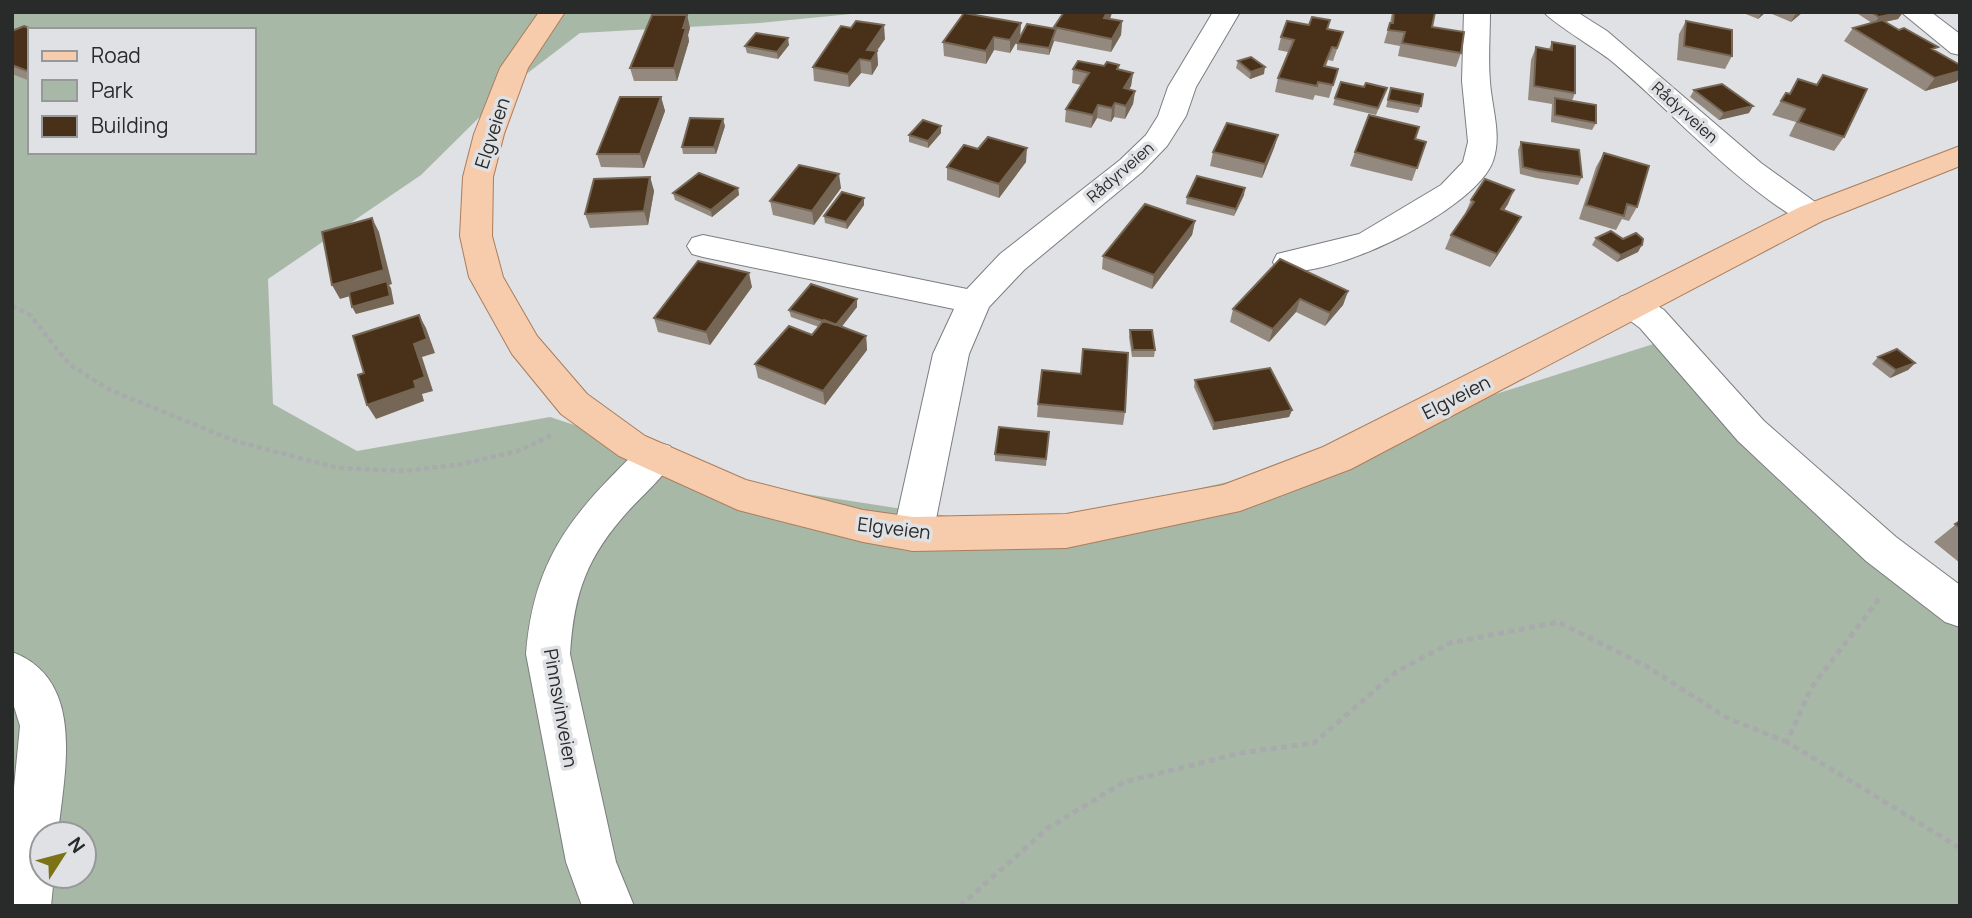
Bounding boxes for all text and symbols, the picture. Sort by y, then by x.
legend [28,28,256,154]
text: Road [91,41,141,69]
text: Park [91,76,133,104]
street label: Rådyrveien [1647,76,1723,148]
street label: Elgveien [468,94,516,172]
text: Building [91,111,168,139]
street label: Rådyrveien [1082,137,1158,207]
street label: Elgveien [1417,369,1495,425]
street label: Elgveien [856,511,932,545]
street label: Pinnsvinveien [538,646,584,770]
north arrow [28,820,98,890]
text: N [62,832,91,858]

